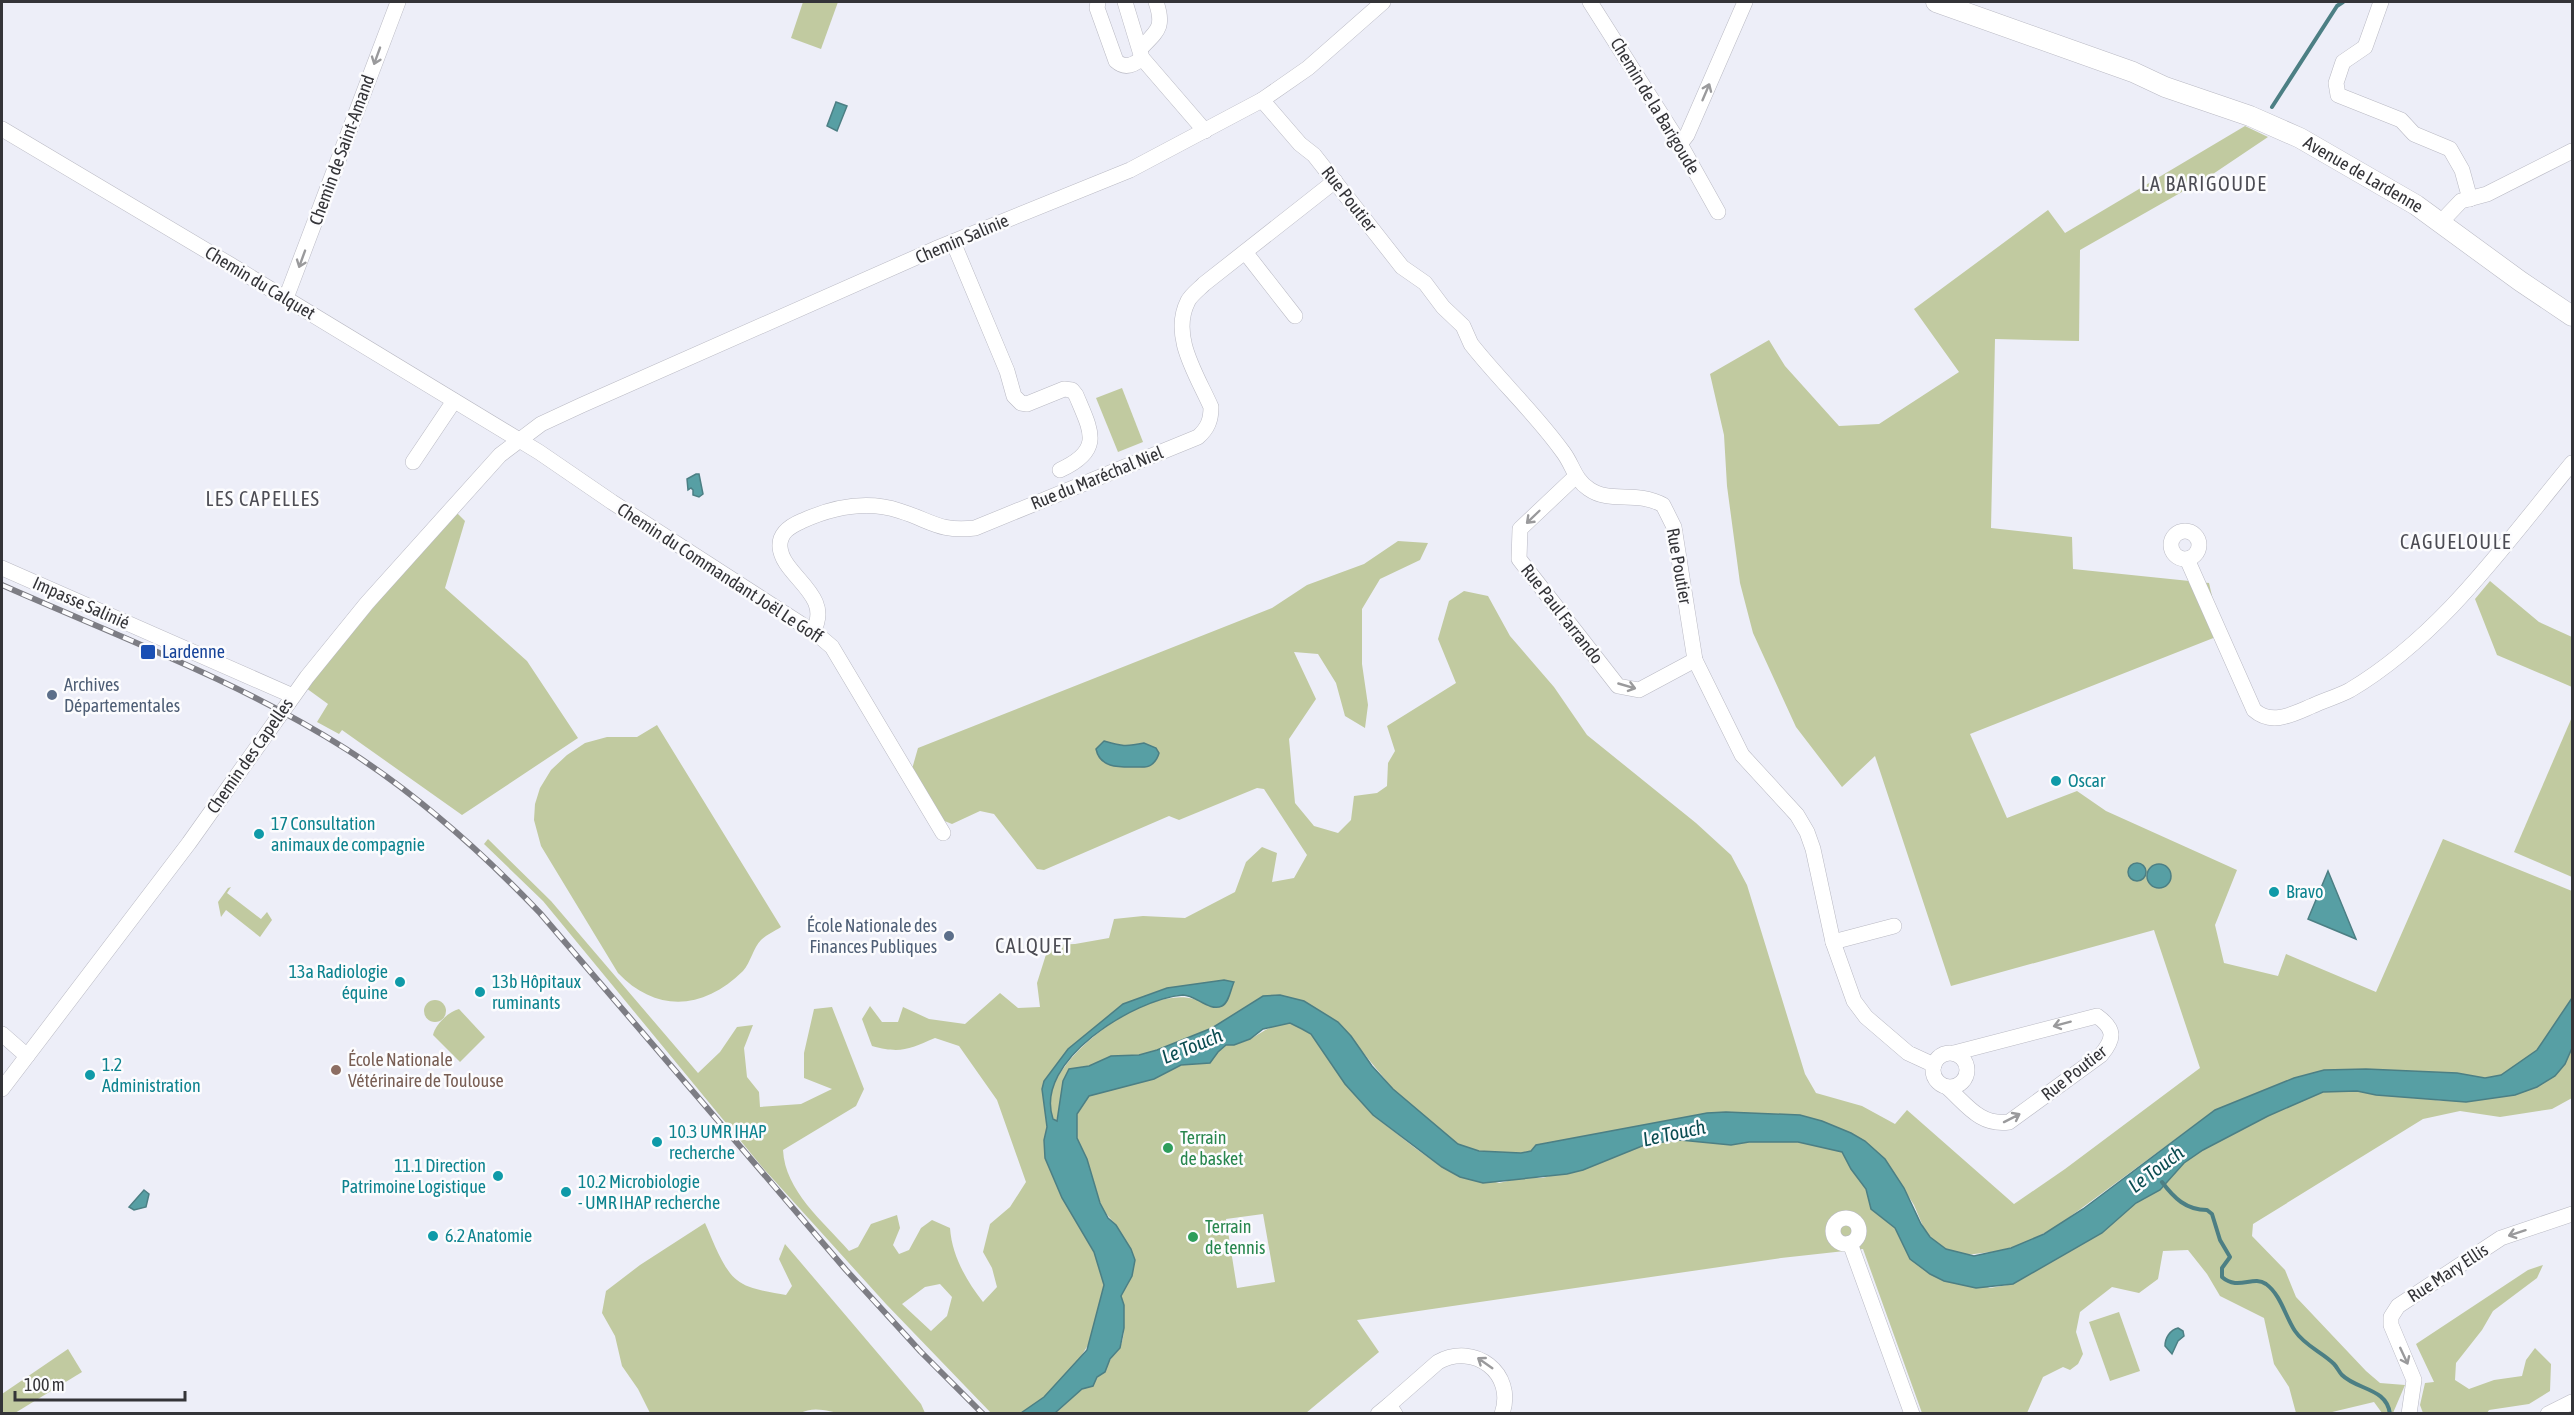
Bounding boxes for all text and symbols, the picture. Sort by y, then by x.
street label: Chemin de la Barigoude [1606,34,1705,178]
one-way arrow [371,46,382,65]
street label: Chemin de Saint-Amand [305,72,378,228]
one-way arrow [1701,83,1712,102]
street label: Avenue de Lardenne [2300,131,2428,217]
street label: Rue Poutier [1317,162,1382,236]
district label: LA BARIGOUDE [2141,172,2267,195]
street label: Chemin Salinie [912,209,1012,268]
street label: Chemin du Calquet [201,241,319,324]
one-way arrow [295,249,306,268]
street label: Rue du Maréchal Niel [1028,441,1166,514]
district label: LES CAPELLES [206,487,320,510]
street label: Chemin du Commandant Joël Le Goff [614,498,827,647]
one-way arrow [1525,510,1540,524]
street label: Rue Poutier [1662,526,1697,606]
district label: CAGUELOULE [2400,530,2512,553]
street label: Rue Paul Farrando [1517,560,1608,668]
street label: Impasse Salinié [30,572,133,633]
place label: Lardenne [162,641,225,662]
marker: Lardenne [139,643,157,661]
place label: Archives Départementales [64,674,180,716]
one-way arrow [1617,682,1636,693]
marker: Archives Départementales [45,688,59,702]
street label: Chemin des Capelles [202,694,297,817]
place label: Oscar [2068,770,2106,791]
marker: Oscar [2049,774,2063,788]
place label: 17 Consultation animaux de compagnie [271,813,425,855]
marker: 17 Consultation animaux de compagnie [252,827,266,841]
place label: Bravo [2286,881,2324,902]
marker: Bravo [2267,885,2281,899]
place label: École Nationale des Finances Publiques [807,915,937,957]
marker: École Nationale des Finances Publiques [942,929,956,943]
district label: CALQUET [995,934,1073,957]
place label: 13a Radiologie équine [289,961,388,1003]
place label: 13b Hôpitaux ruminants [492,971,581,1013]
marker: 13a Radiologie équine [393,975,407,989]
marker: 13b Hôpitaux ruminants [473,985,487,999]
one-way arrow [2053,1018,2072,1030]
water label: Le Touch [1158,1023,1226,1068]
street label: Rue Poutier [2037,1040,2111,1105]
place label: École Nationale Vétérinaire de Toulouse [348,1049,504,1091]
place label: 1.2 Administration [102,1054,201,1096]
marker: École Nationale Vétérinaire de Toulouse [329,1063,343,1077]
marker: 1.2 Administration [83,1068,97,1082]
one-way arrow [2002,1112,2020,1123]
water label: Le Touch [1641,1115,1708,1150]
place label: 10.3 UMR IHAP recherche [669,1121,767,1163]
place label: Terrain de basket [1180,1127,1243,1169]
marker: 10.3 UMR IHAP recherche [650,1135,664,1149]
water label: Le Touch [2123,1140,2188,1197]
marker: Terrain de basket [1161,1141,1175,1155]
place label: 11.1 Direction Patrimoine Logistique [341,1155,486,1197]
marker: 11.1 Direction Patrimoine Logistique [491,1169,505,1183]
place label: 10.2 Microbiologie - UMR IHAP recherche [578,1171,720,1213]
marker: 10.2 Microbiologie - UMR IHAP recherche [559,1185,573,1199]
place label: Terrain de tennis [1205,1216,1265,1258]
place label: 6.2 Anatomie [445,1225,532,1246]
one-way arrow [2508,1228,2527,1239]
marker: 6.2 Anatomie [426,1229,440,1243]
marker: Terrain de tennis [1186,1230,1200,1244]
street label: Rue Mary Ellis [2404,1239,2492,1306]
one-way arrow [2399,1346,2411,1364]
one-way arrow [1478,1357,1494,1369]
scale bar [15,1364,184,1402]
text: 100 m [24,1374,65,1395]

